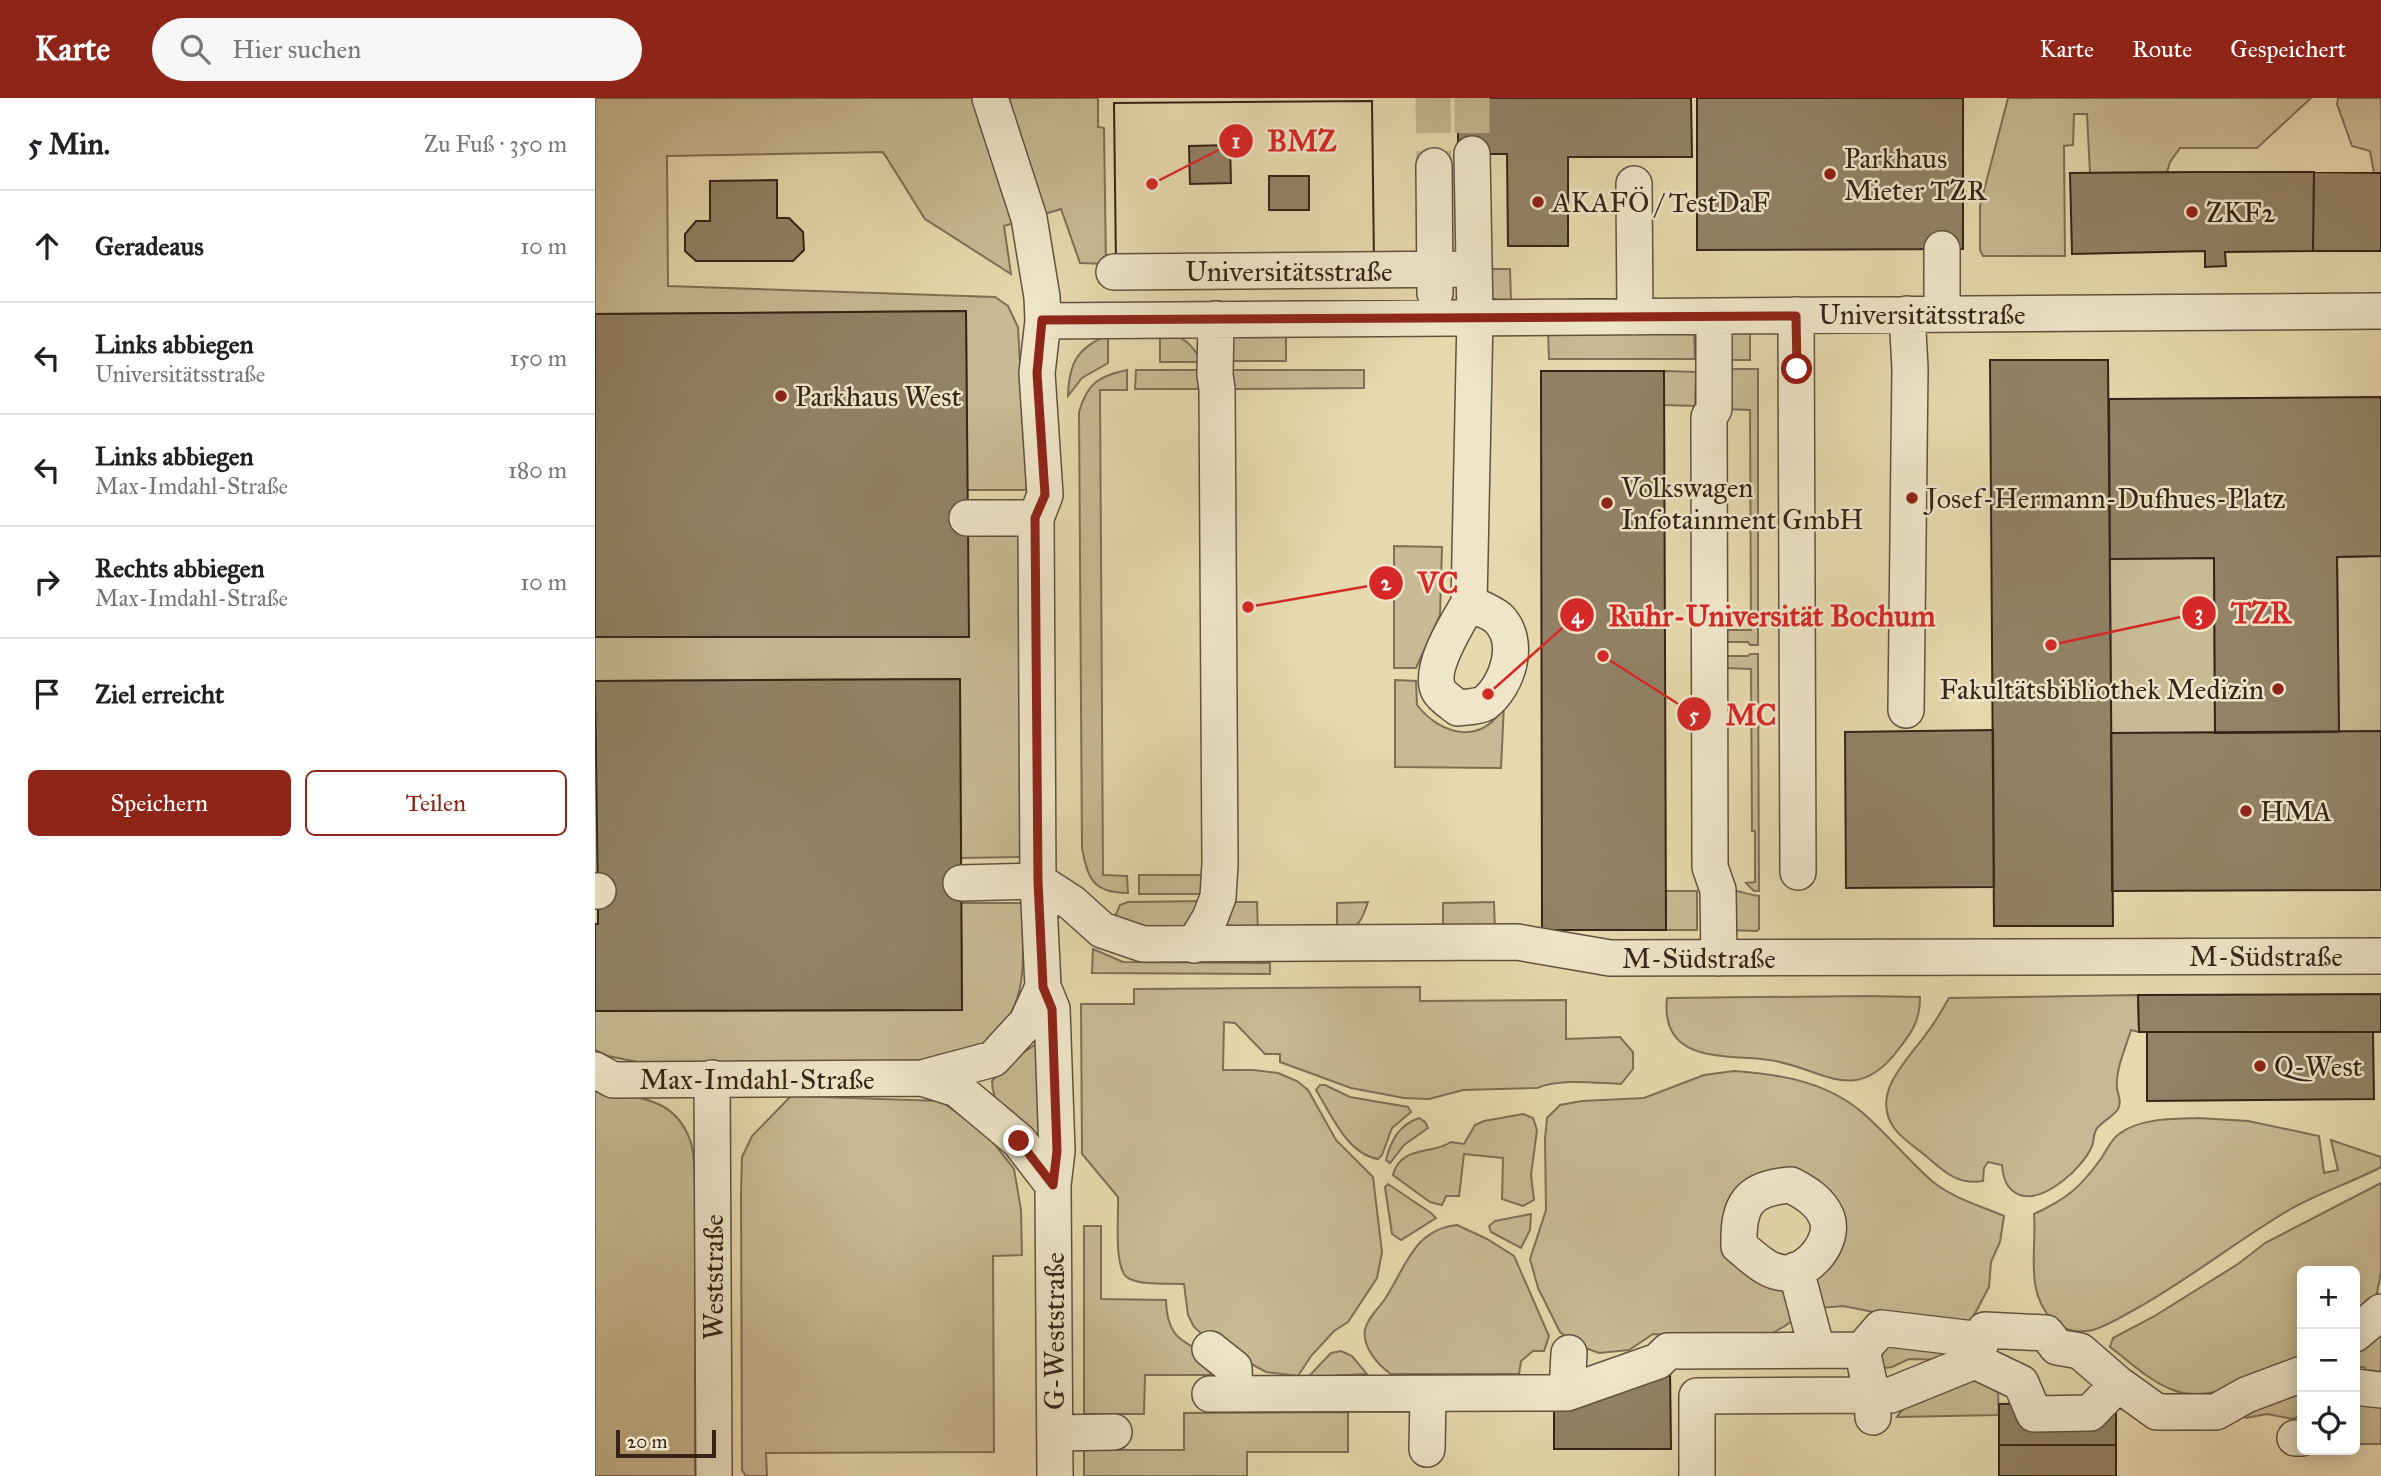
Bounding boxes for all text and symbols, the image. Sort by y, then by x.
search box [152,18,642,81]
text: Karte [35,29,110,69]
icon: search [176,30,214,68]
text: Hier suchen [232,33,361,65]
text: Karte [2039,34,2094,64]
text: Route [2132,34,2192,64]
text: Gespeichert [2230,34,2346,64]
callout: BMZ [1219,115,1351,166]
text: BMZ [1267,123,1337,159]
text: 5 Min. [28,126,110,162]
text: 1 [1232,128,1240,154]
text: Zu Fuß · 350 m [424,130,567,158]
place label: Parkhaus Mieter TZR [1844,141,1988,208]
marker: Parkhaus Mieter TZR [1822,166,1838,182]
place label: AKAFÖ / TestDaF [1551,185,1770,220]
marker: AKAFÖ / TestDaF [1530,194,1546,210]
place label: ZKF2 [2206,195,2276,230]
marker: ZKF2 [2184,204,2200,220]
icon: ahead [28,227,66,265]
text: Geradeaus [95,230,204,262]
text: 10 m [520,232,567,260]
street label: Universitätsstraße [1185,254,1393,289]
street label: Universitätsstraße [1818,297,2026,332]
text: Links abbiegen [95,328,254,360]
icon: left [28,339,66,377]
text: 150 m [510,344,567,372]
route start [1781,353,1812,384]
text: Universitätsstraße [95,360,265,388]
place label: Parkhaus West [795,379,961,414]
marker: Parkhaus West [773,388,789,404]
text: Links abbiegen [95,440,254,472]
icon: left [28,451,66,489]
text: 180 m [508,456,567,484]
place label: Volkswagen Infotainment GmbH [1620,470,1864,537]
text: Max-Imdahl-Straße [95,472,288,500]
place label: Josef-Hermann-Dufhues-Platz [1923,481,2286,516]
marker: Josef-Hermann-Dufhues-Platz [1904,490,1920,506]
marker: Volkswagen Infotainment GmbH [1599,495,1615,511]
text: Rechts abbiegen [95,552,265,584]
callout: VC [1368,557,1472,608]
icon: right [28,563,66,601]
text: VC [1417,565,1458,601]
text: 10 m [520,568,567,596]
text: 2 [1381,570,1392,596]
text: Max-Imdahl-Straße [95,584,288,612]
callout: TZR [2181,587,2305,638]
callout: Ruhr-Universität Bochum [1559,590,1949,641]
text: TZR [2231,595,2293,631]
text: Ruhr-Universität Bochum [1609,598,1936,634]
text: 3 [2195,600,2203,626]
text: 4 [1571,603,1584,629]
place label: Fakultätsbibliothek Medizin [1939,672,2264,707]
icon: arrive [28,675,66,713]
text: Ziel erreicht [95,678,224,710]
marker: Fakultätsbibliothek Medizin [2270,681,2286,697]
callout: MC [1677,689,1791,740]
text: MC [1725,697,1777,733]
text: 5 [1689,702,1699,728]
button: Speichern [28,770,291,836]
button: Teilen [305,770,567,836]
place label: HMA [2260,794,2332,829]
marker: HMA [2238,803,2254,819]
street label: M-Südstraße [2189,939,2343,974]
street label: M-Südstraße [1622,941,1776,976]
place label: Q-West [2274,1049,2363,1084]
marker: Q-West [2252,1058,2268,1074]
street label: Max-Imdahl-Straße [639,1062,875,1097]
route end [1003,1125,1034,1156]
street label: Weststraße [696,1214,731,1340]
street label: G-Weststraße [1037,1252,1072,1410]
map controls [2297,1266,2360,1455]
button: + [2297,1266,2360,1329]
button: − [2297,1329,2360,1392]
button: locate [2297,1392,2360,1455]
scale bar [616,1427,716,1459]
text: 20 m [627,1430,668,1453]

